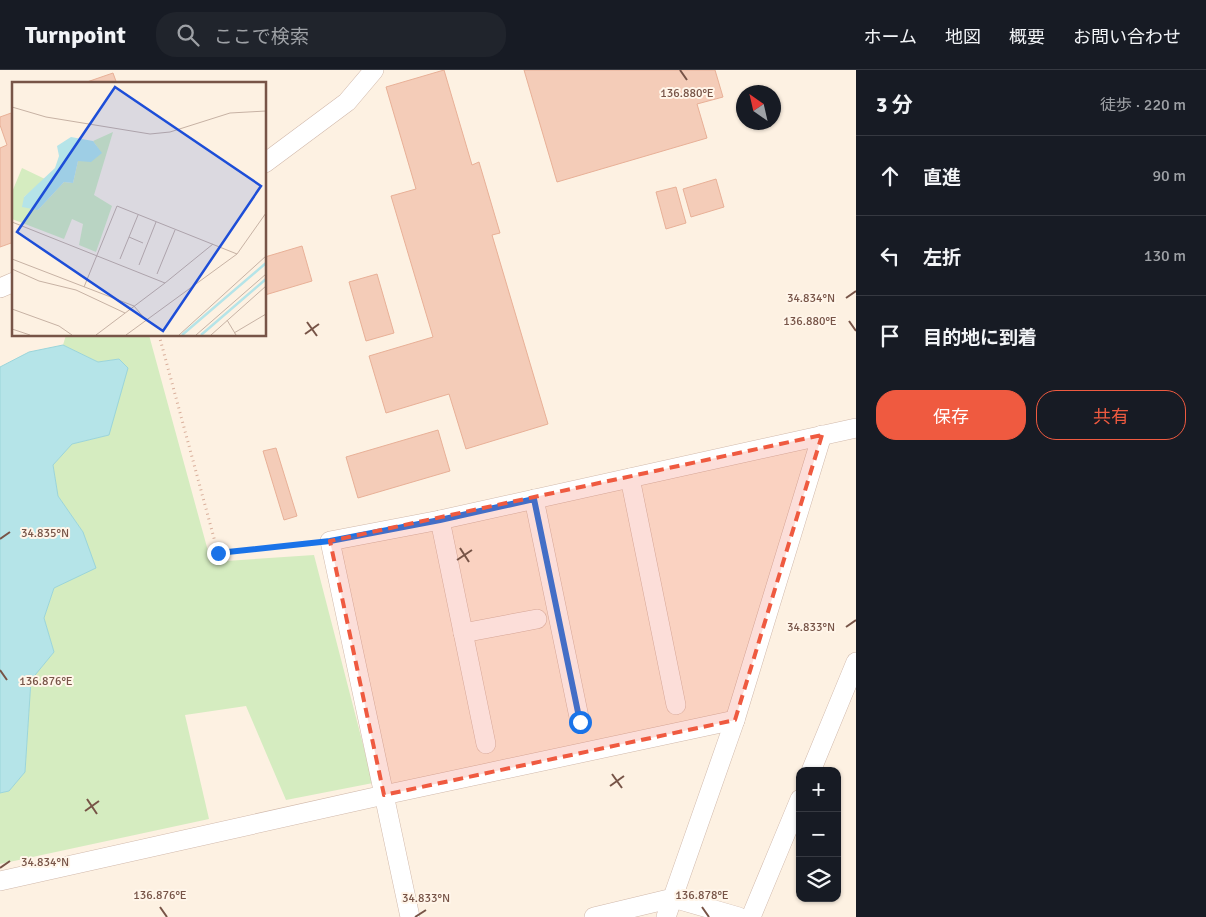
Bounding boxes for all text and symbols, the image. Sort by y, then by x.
search box [156,12,506,57]
text: Turnpoint [25,20,126,50]
icon: search [174,21,202,49]
text: ここで検索 [214,25,309,49]
text: ホーム [864,26,917,48]
text: 地図 [945,26,981,48]
text: 概要 [1009,26,1045,48]
text: お問い合わせ [1073,26,1181,48]
inset map [12,82,266,336]
north arrow [736,85,781,130]
text: 136.880°E [660,86,714,101]
text: 3 分 [876,92,913,118]
text: 徒歩 · 220 m [1100,95,1186,115]
icon: ahead [876,162,904,190]
text: 直進 [923,166,961,190]
text: 90 m [1152,166,1186,186]
icon: left [876,242,904,270]
text: 左折 [923,246,961,270]
text: 130 m [1144,246,1186,266]
text: 34.834°N [787,291,835,306]
text: 136.880°E [783,314,837,329]
icon: arrive [876,322,904,350]
text: 目的地に到着 [923,326,1037,350]
button: 保存 [876,390,1026,440]
button: 共有 [1036,390,1186,440]
text: 34.835°N [21,526,69,541]
route end [207,542,230,565]
text: 34.833°N [787,620,835,635]
text: 136.876°E [19,674,73,689]
route start [569,711,592,734]
map controls [796,767,841,902]
button: + [796,767,841,812]
button: − [796,812,841,857]
text: 34.834°N [21,855,69,870]
button: layers [796,857,841,902]
text: 136.876°E [133,888,187,903]
text: 136.878°E [675,888,729,903]
text: 34.833°N [402,891,450,906]

